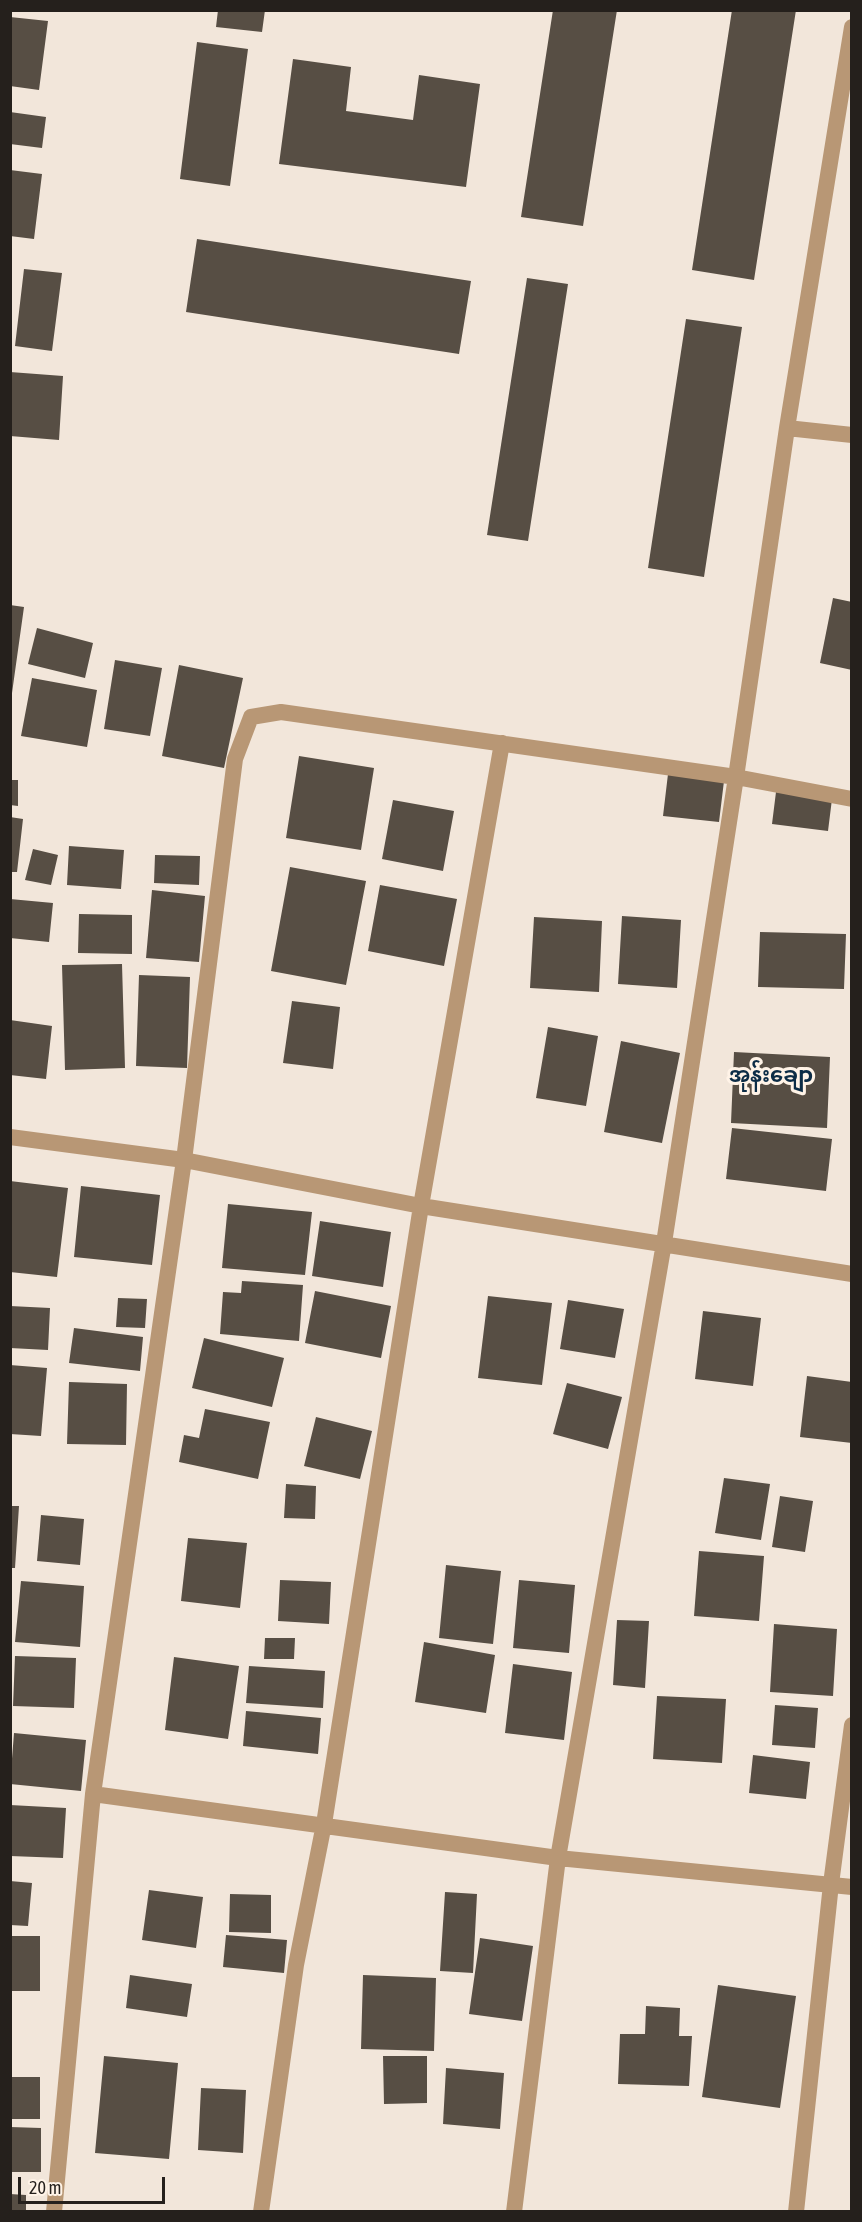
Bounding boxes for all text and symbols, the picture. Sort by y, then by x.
district label: အုန်းချော [729,1062,813,1088]
scale bar [21,2165,168,2203]
text: 20 m [29,2177,61,2198]

